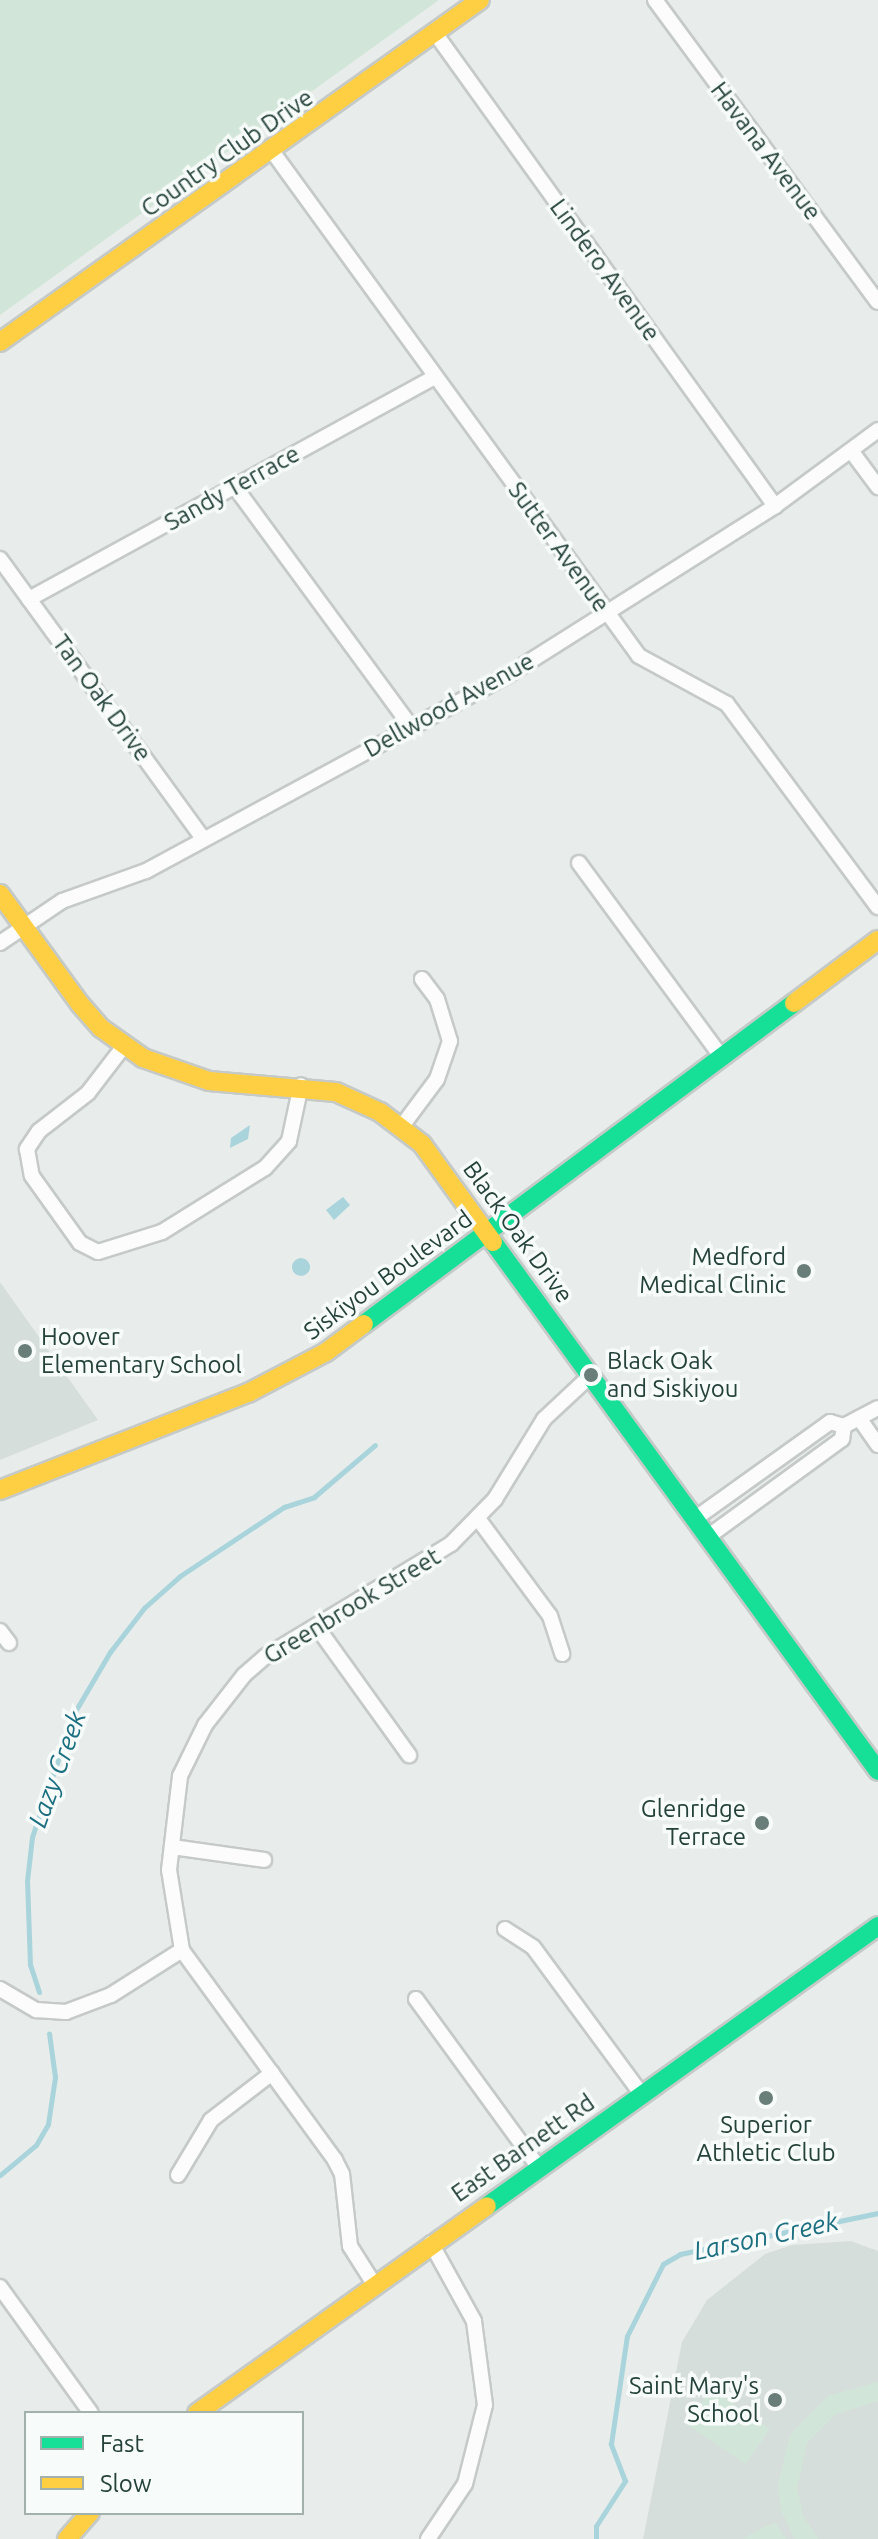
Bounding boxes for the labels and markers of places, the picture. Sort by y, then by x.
place label: Medford Medical Clinic [639,1243,786,1299]
marker: Medford Medical Clinic [793,1260,815,1282]
place label: Hoover Elementary School [41,1323,242,1379]
marker: Hoover Elementary School [16,1342,34,1360]
place label: Black Oak and Siskiyou [607,1347,739,1403]
marker: Black Oak and Siskiyou [582,1366,600,1384]
place label: Glenridge Terrace [641,1795,746,1851]
marker: Glenridge Terrace [753,1814,771,1832]
marker: Superior Athletic Club [757,2089,775,2107]
place label: Superior Athletic Club [697,2111,835,2167]
place label: Saint Mary's School [629,2372,759,2428]
marker: Saint Mary's School [766,2391,784,2409]

